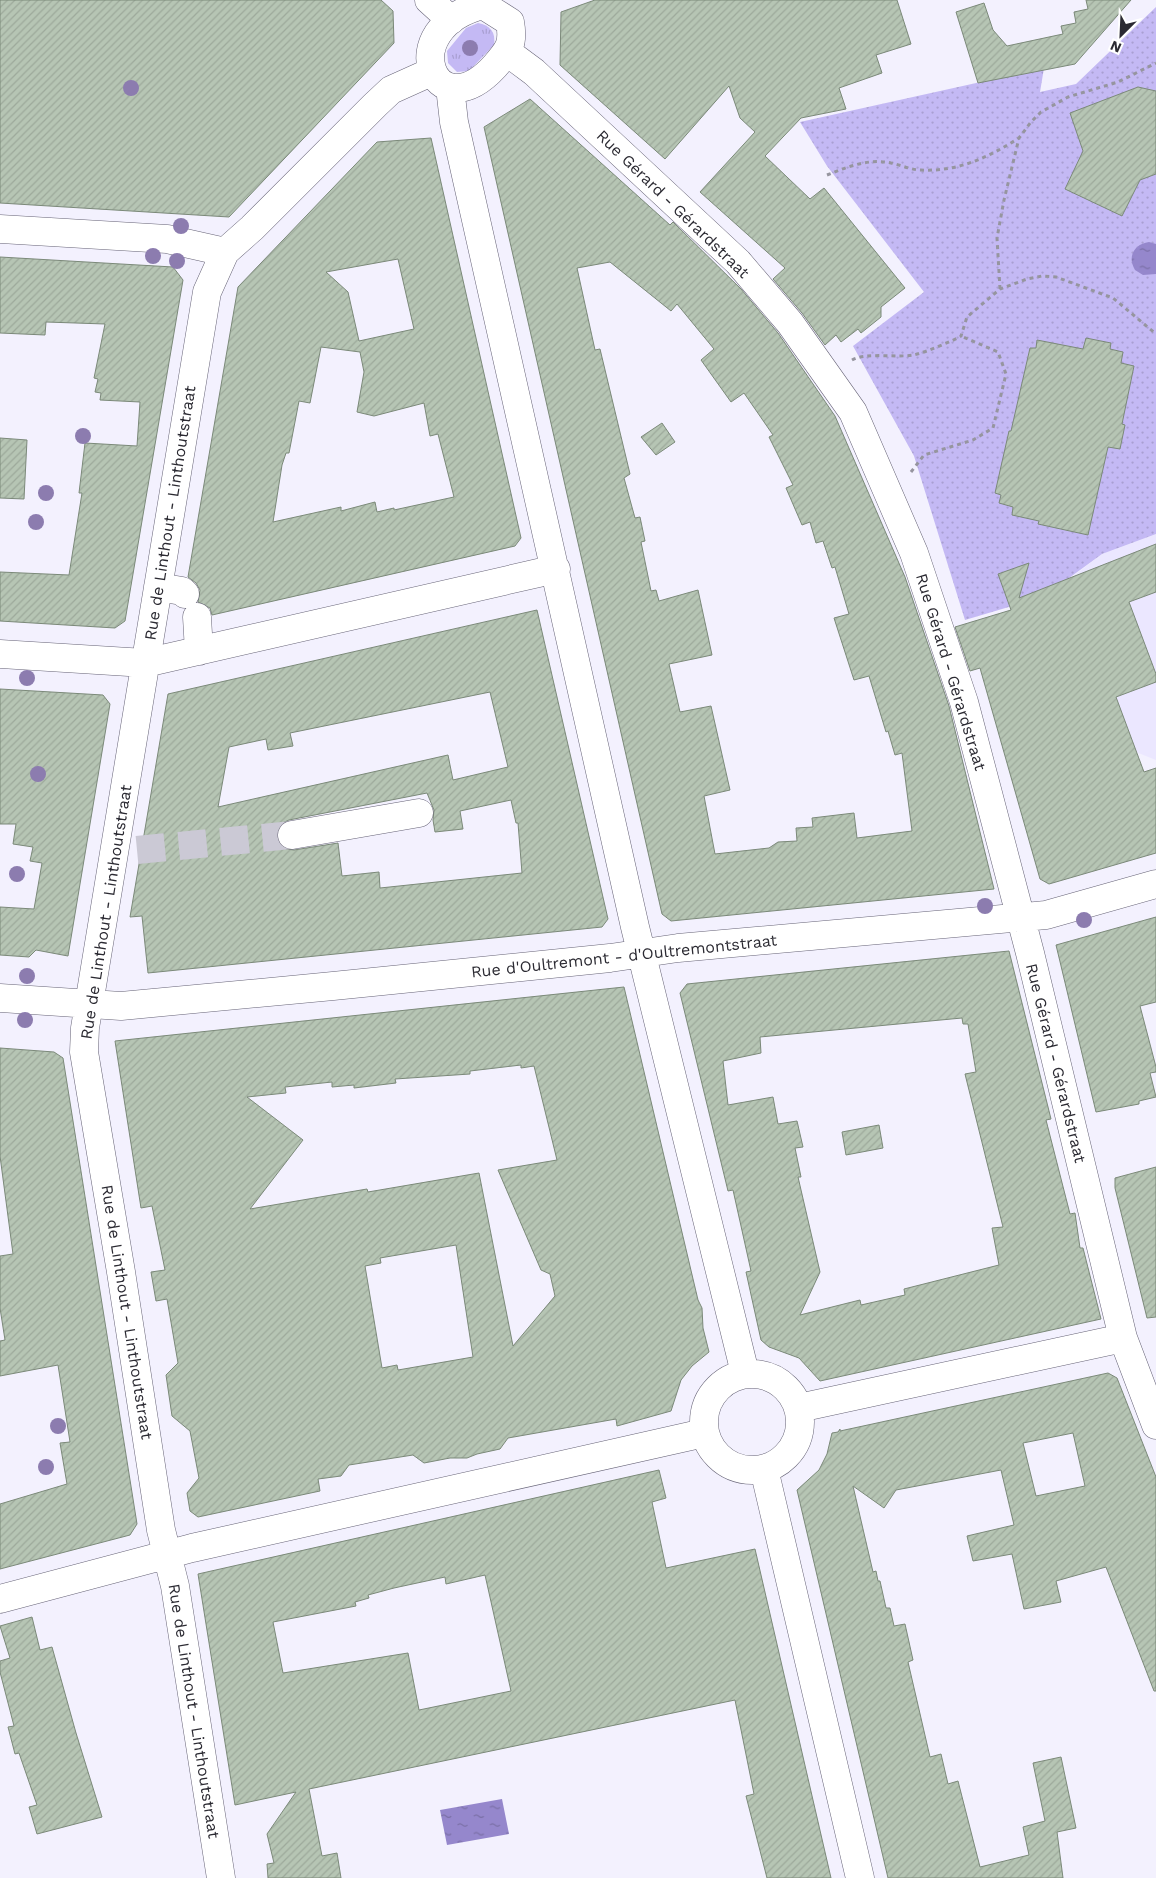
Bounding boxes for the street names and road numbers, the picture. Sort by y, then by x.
street label: Rue Gérard - Gérardstraat [593,126,754,282]
street label: Rue de Linthout - Linthoutstraat [140,384,200,642]
street label: Rue Gérard - Gérardstraat [912,571,990,773]
street label: Rue de Linthout - Linthoutstraat [76,783,136,1041]
street label: Rue d'Oultremont - d'Oultremontstraat [470,930,778,982]
street label: Rue Gérard - Gérardstraat [1022,961,1090,1165]
street label: Rue de Linthout - Linthoutstraat [97,1183,157,1441]
street label: Rue de Linthout - Linthoutstraat [164,1582,224,1840]

